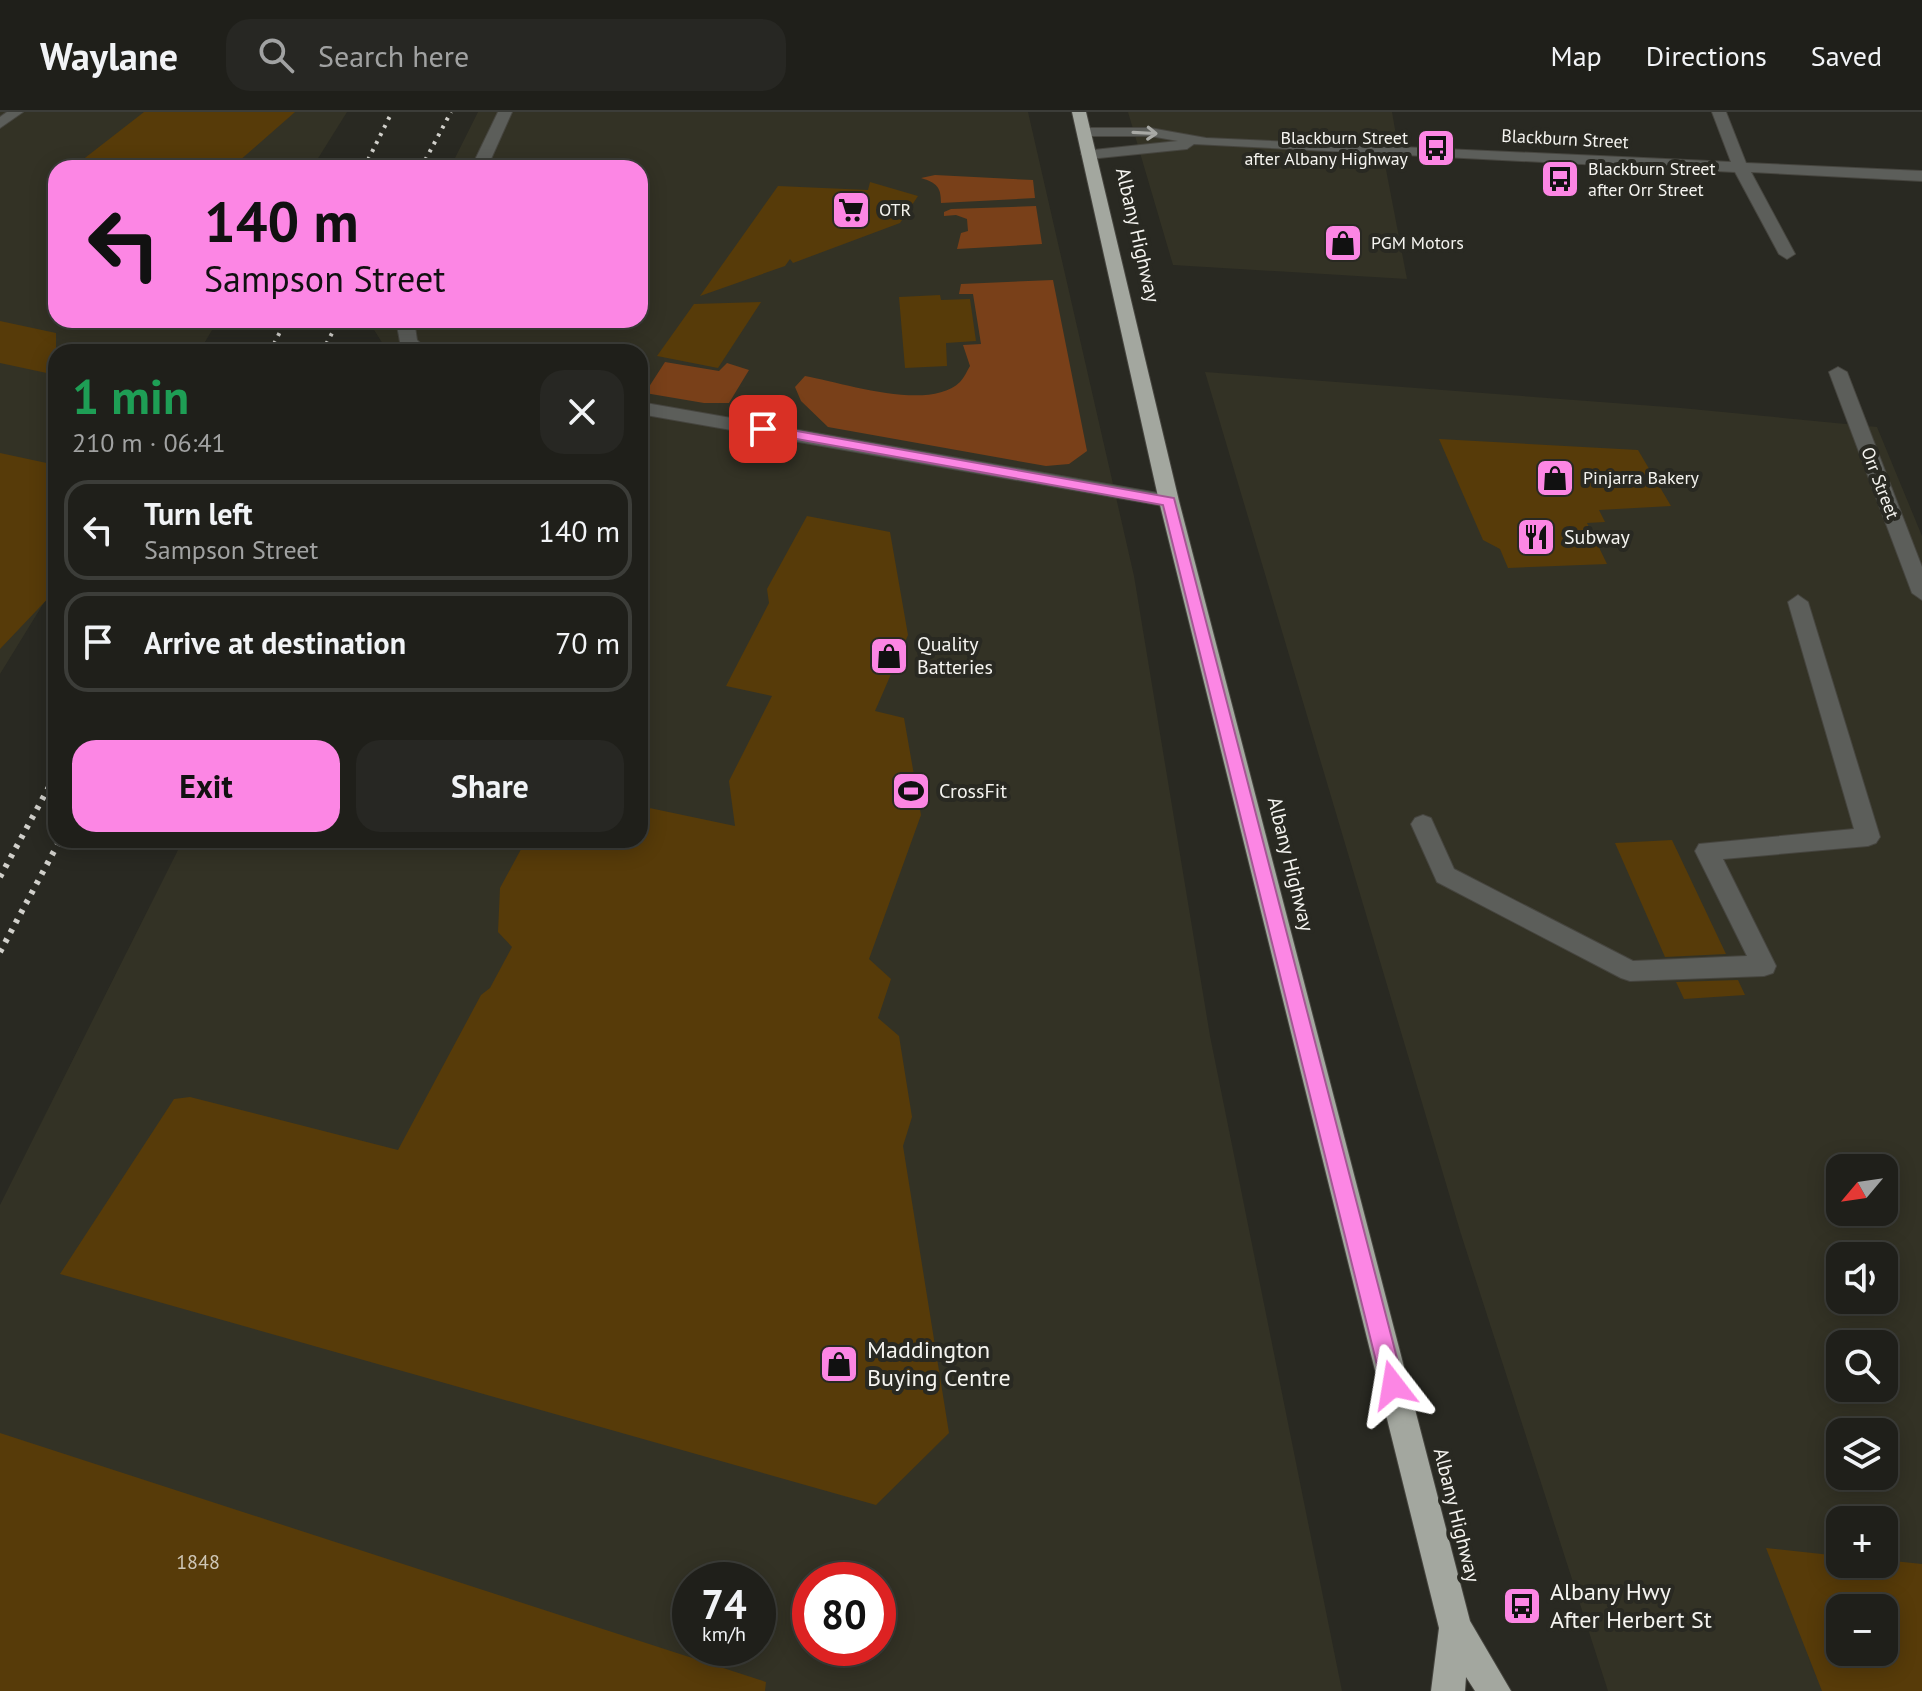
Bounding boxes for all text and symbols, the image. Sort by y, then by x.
search box [226,19,786,91]
text: Waylane [40,31,178,80]
icon: search [254,33,298,77]
text: Search here [318,36,469,75]
text: Map [1551,37,1602,74]
text: Directions [1646,37,1767,74]
text: Saved [1811,37,1882,74]
street label: Blackburn Street [1501,124,1629,153]
one-way arrow [1131,126,1158,141]
place label: Blackburn Street after Albany Highway [1244,126,1409,170]
bus stop icon: Blackburn Street after Albany Highway [1415,127,1457,169]
place label: Blackburn Street after Orr Street [1588,157,1716,201]
bus stop icon: Blackburn Street after Orr Street [1539,158,1581,200]
street label: Albany Highway [1110,165,1166,306]
text: 140 m [204,185,359,257]
supermarket icon: OTR [830,189,872,231]
icon: left [72,192,176,296]
place label: OTR [879,198,911,221]
shop icon: PGM Motors [1322,222,1364,264]
place label: PGM Motors [1371,231,1464,254]
text: Sampson Street [204,255,445,302]
text: 1 min [72,365,189,427]
button: close [540,370,624,454]
pin [729,395,797,463]
icon: arrive [741,407,785,451]
text: 210 m · 06:41 [72,426,226,459]
street label: Orr Street [1856,444,1905,522]
shop icon: Pinjarra Bakery [1534,457,1576,499]
place label: Pinjarra Bakery [1583,466,1700,489]
text: Turn left [144,494,252,533]
icon: left [76,508,120,552]
text: 140 m [539,511,620,550]
restaurant icon: Subway [1515,516,1557,558]
place label: Subway [1564,524,1631,550]
text: Sampson Street [144,533,318,566]
icon: arrive [76,620,120,664]
text: Arrive at destination [144,623,406,662]
text: 70 m [555,623,620,662]
place label: Quality Batteries [917,631,993,680]
shop icon: Quality Batteries [868,635,910,677]
button: Exit [72,740,340,832]
button: Share [356,740,624,832]
sports icon: CrossFit [890,770,932,812]
place label: CrossFit [939,778,1007,804]
street label: Albany Highway [1262,794,1320,935]
north arrow [1826,1154,1898,1226]
map controls [1826,1154,1898,1666]
button: sound [1826,1242,1898,1314]
button: search [1826,1330,1898,1402]
place label: Maddington Buying Centre [867,1334,1011,1393]
shop icon: Maddington Buying Centre [818,1343,860,1385]
position arrow [1351,1343,1435,1427]
button: layers [1826,1418,1898,1490]
street label: Albany Highway [1428,1445,1486,1586]
button: + [1826,1506,1898,1578]
house number: 1848 [176,1549,220,1575]
speed limit sign: 80 [792,1562,896,1666]
place label: Albany Hwy After Herbert St [1550,1576,1712,1635]
text: 74 [701,1578,747,1630]
bus stop icon: Albany Hwy After Herbert St [1501,1585,1543,1627]
button: − [1826,1594,1898,1666]
text: km/h [702,1621,746,1647]

